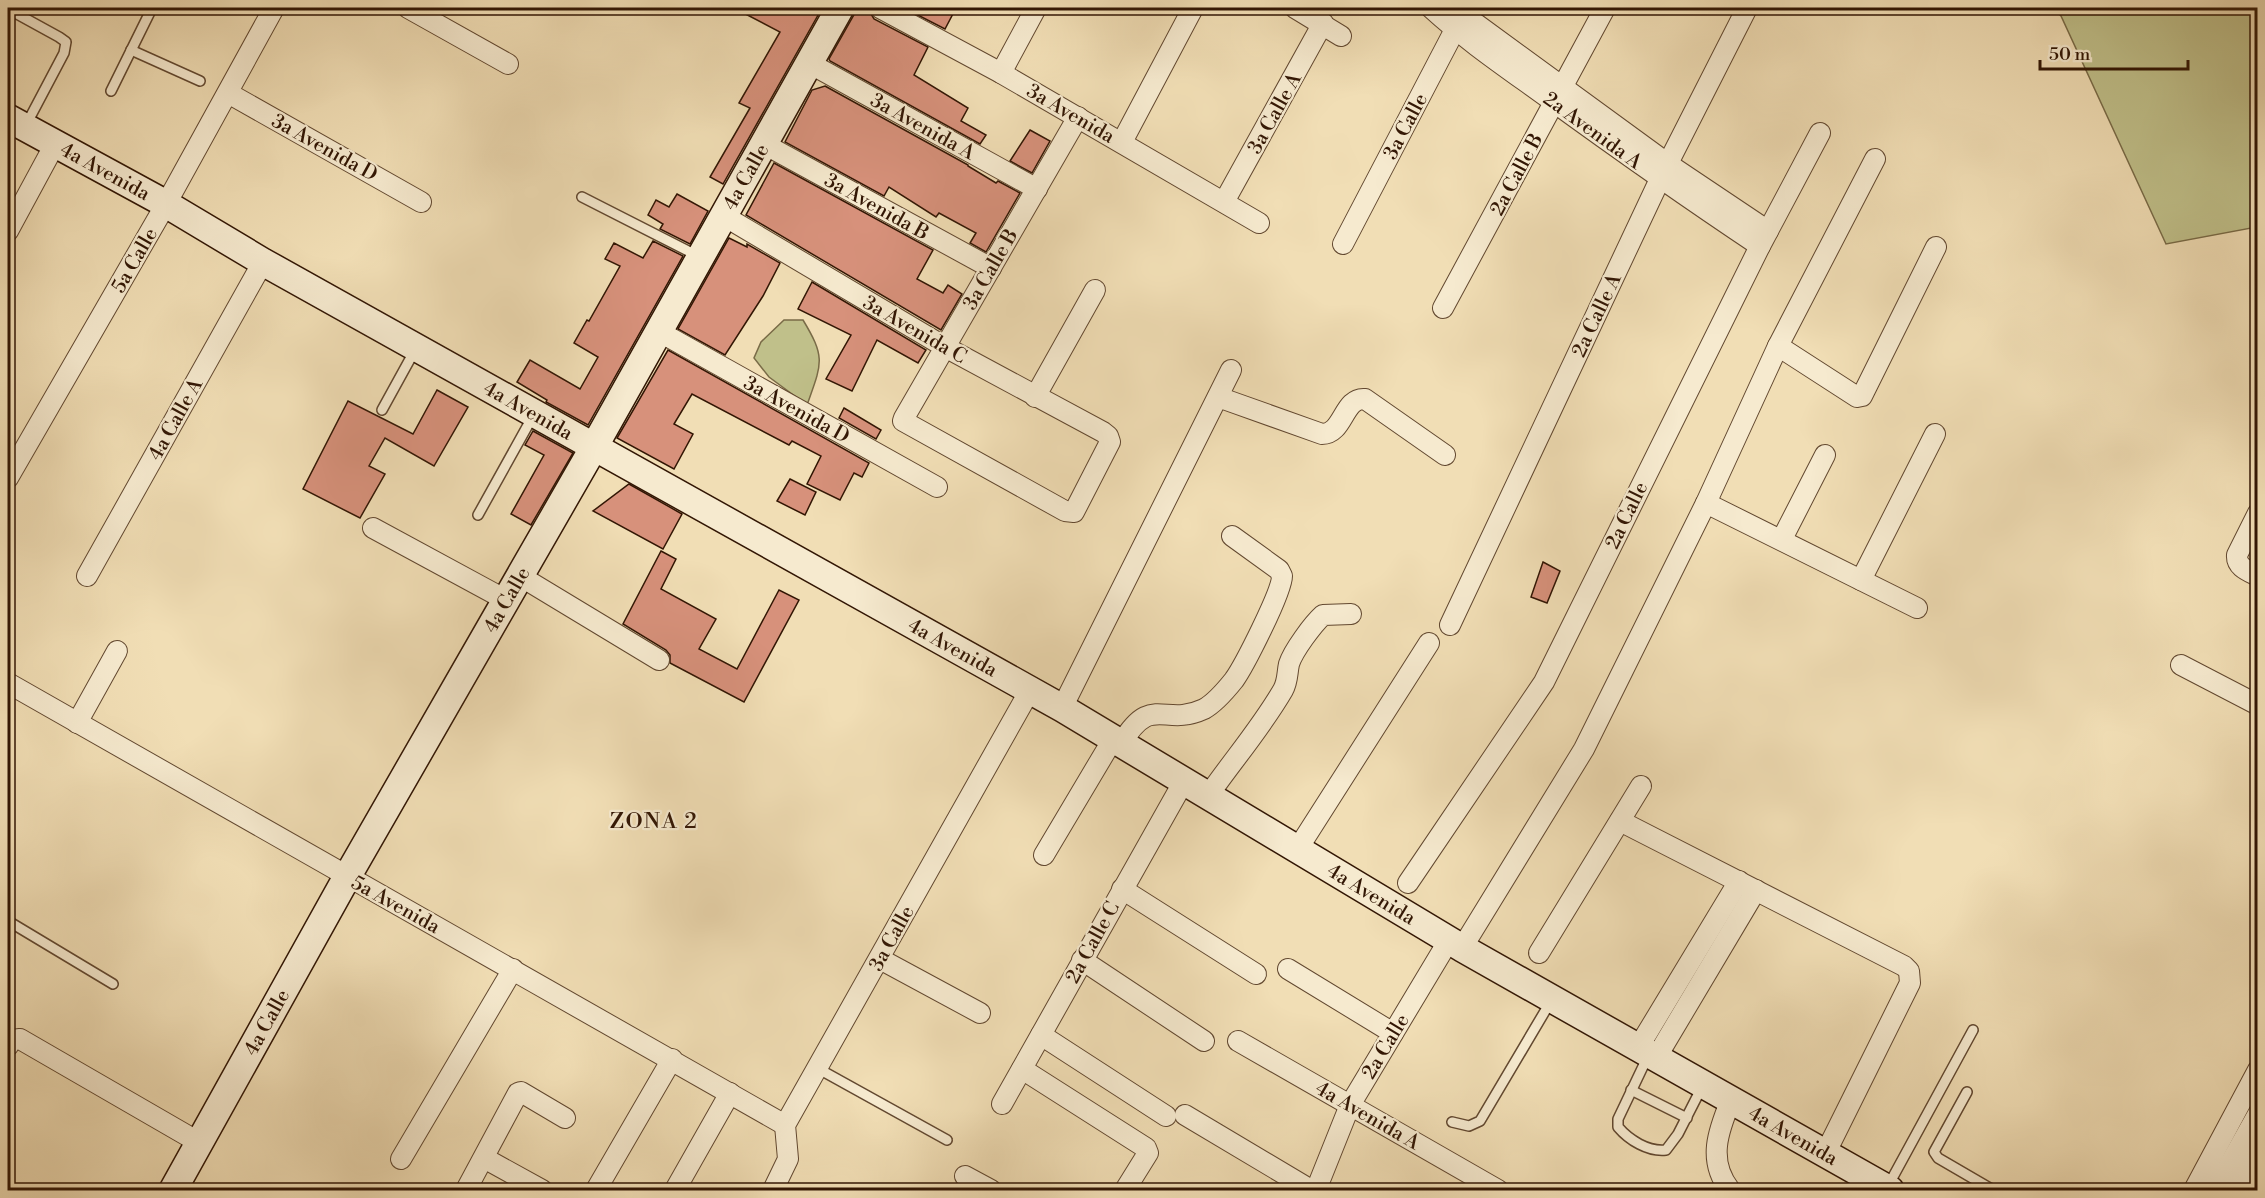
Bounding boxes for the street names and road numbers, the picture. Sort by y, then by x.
street label: 3a Calle A [1243,68,1308,159]
street label: 3a Avenida [1022,79,1120,150]
street label: 2a Avenida A [1538,87,1647,176]
street label: 3a Avenida A [866,88,980,167]
street label: 3a Calle [1379,89,1434,164]
street label: 3a Avenida D [267,109,382,188]
street label: 2a Calle B [1485,129,1549,220]
street label: 4a Avenida [55,138,155,207]
street label: 4a Calle [718,140,775,215]
street label: 3a Avenida B [819,168,933,246]
street label: 5a Calle [107,224,164,298]
street label: 3a Calle B [958,225,1024,315]
street label: 2a Calle A [1567,269,1628,361]
street label: 3a Avenida C [858,291,971,370]
street label: 3a Avenida D [739,371,854,450]
street label: 4a Calle A [144,373,210,465]
street label: 4a Avenida [479,377,578,447]
street label: 2a Calle [1600,478,1654,553]
street label: 4a Calle [479,563,536,638]
street label: 4a Avenida [903,613,1002,684]
street label: 4a Avenida [1322,859,1420,932]
street label: 5a Avenida [346,871,445,940]
street label: 2a Calle C [1061,898,1126,988]
street label: 3a Calle [864,902,920,976]
street label: 4a Calle [239,985,296,1060]
street label: 2a Calle [1357,1010,1415,1084]
street label: 4a Avenida A [1311,1076,1425,1157]
street label: 4a Avenida [1743,1101,1842,1172]

